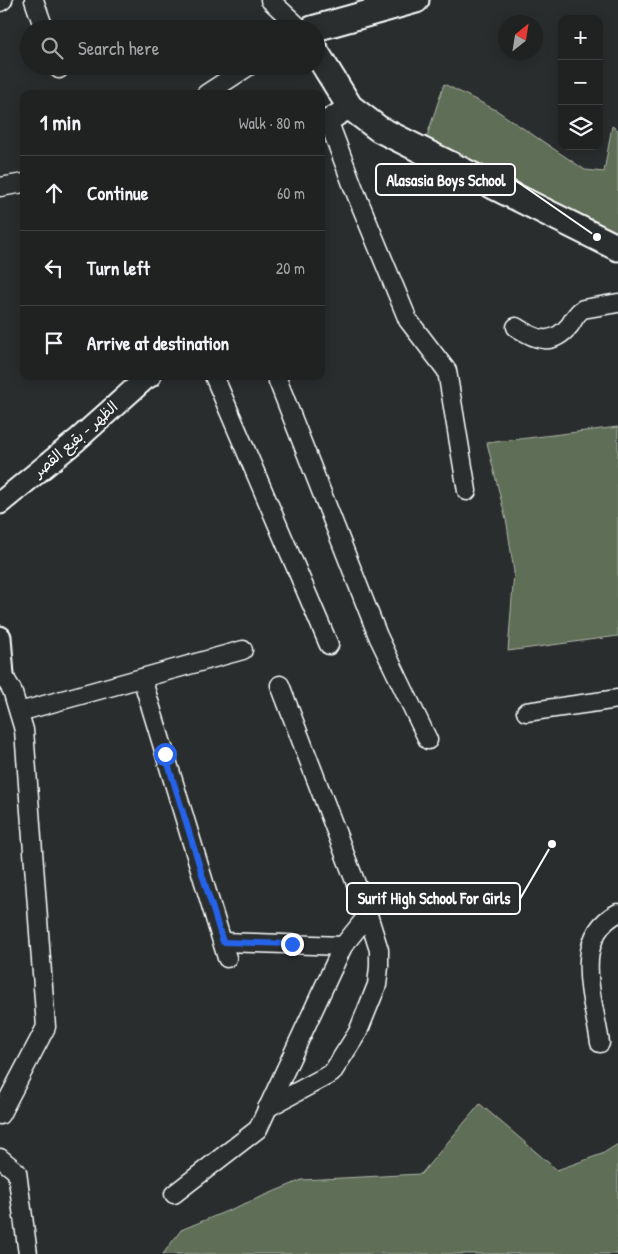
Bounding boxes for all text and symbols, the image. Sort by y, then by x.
north arrow [498,15,543,60]
map controls [558,15,603,150]
button: + [558,15,603,60]
search box [20,20,325,75]
icon: search [38,34,66,62]
text: Search here [78,35,159,61]
button: − [558,60,603,105]
button: layers [558,105,603,150]
text: 1 min [40,108,81,137]
text: Walk · 80 m [239,112,305,134]
callout: Alasasia Boys School [376,164,515,195]
text: Alasasia Boys School [386,169,506,192]
icon: ahead [40,179,68,207]
text: Continue [87,180,148,206]
text: 60 m [277,182,305,204]
icon: left [40,254,68,282]
text: Turn left [87,255,150,281]
text: 20 m [276,257,305,279]
icon: arrive [40,329,68,357]
text: Arrive at destination [87,330,229,356]
street label: الظهر - بقيع القصر [27,396,123,483]
route start [154,743,177,766]
callout: Surif High School For Girls [347,883,520,914]
text: Surif High School For Girls [358,887,511,910]
route end [281,933,304,956]

